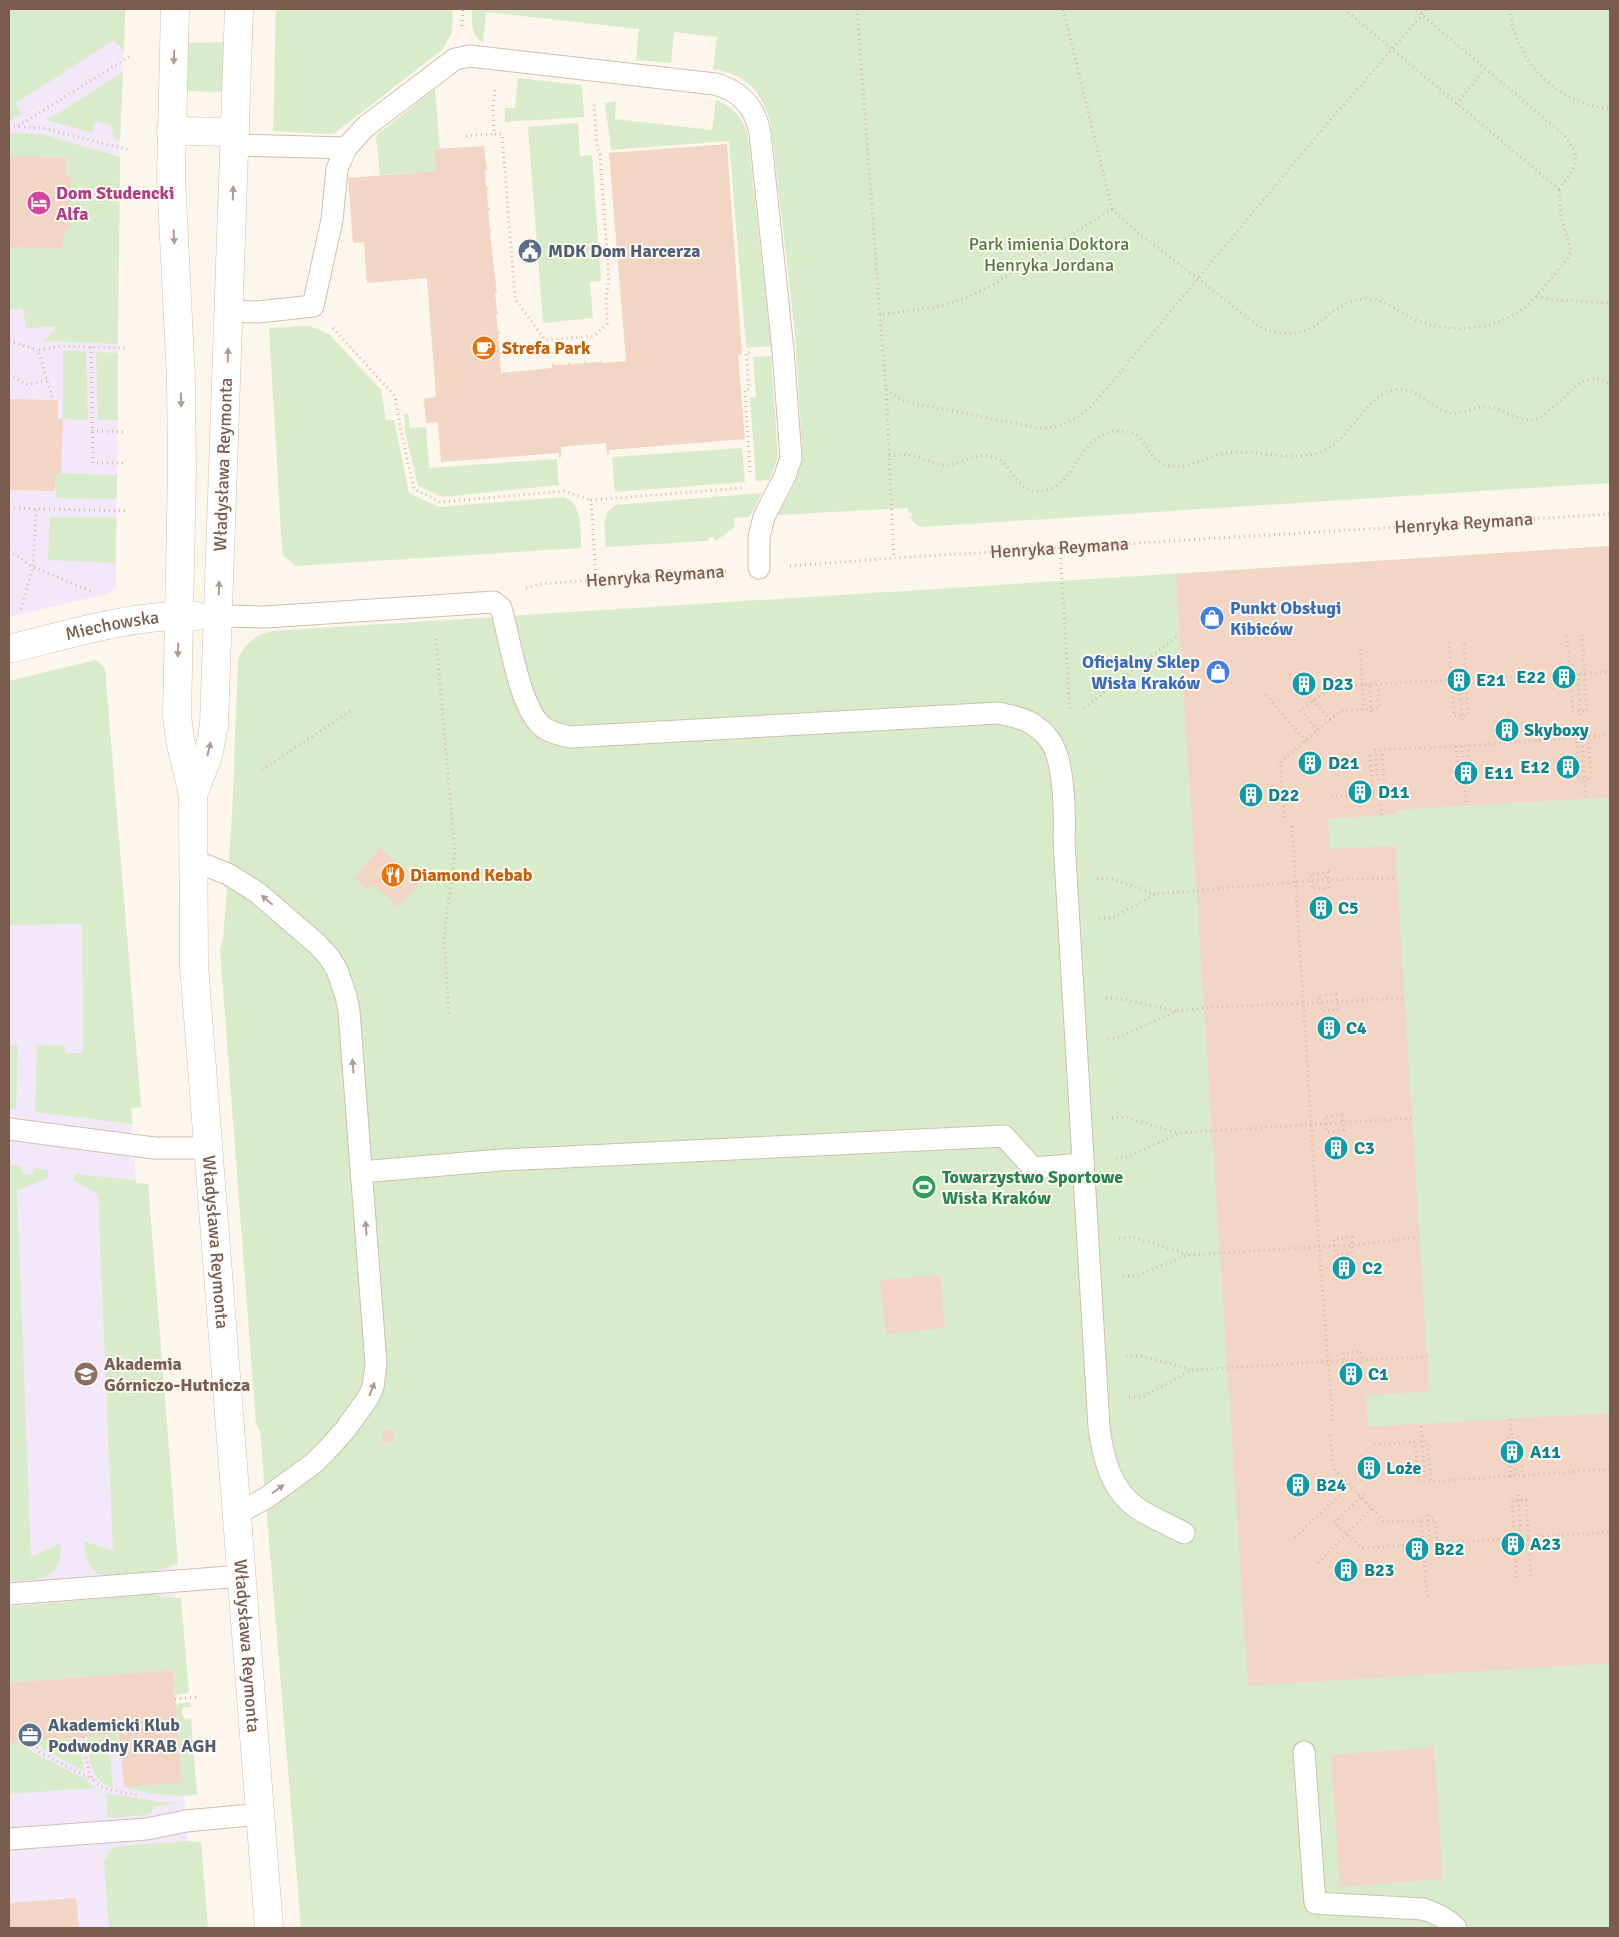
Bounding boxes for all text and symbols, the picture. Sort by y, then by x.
one-way arrow [170,50,178,66]
place label: Dom Studencki Alfa [56,182,174,225]
one-way arrow [229,185,237,201]
hotel icon: Dom Studencki Alfa [26,190,52,216]
one-way arrow [170,230,178,246]
park label: Park imienia Doktora Henryka Jordana [969,233,1129,276]
public building icon: MDK Dom Harcerza [517,238,543,264]
place label: MDK Dom Harcerza [548,240,701,262]
cafe icon: Strefa Park [471,335,497,361]
place label: Strefa Park [502,337,591,359]
one-way arrow [224,347,232,363]
street label: Władysława Reymonta [209,377,237,552]
one-way arrow [177,392,185,408]
street label: Henryka Reymana [1394,508,1534,538]
street label: Henryka Reymana [989,533,1129,563]
street label: Henryka Reymana [585,560,725,592]
one-way arrow [215,579,223,595]
place label: Punkt Obsługi Kibiców [1230,597,1341,640]
shop icon: Punkt Obsługi Kibiców [1199,605,1225,631]
street label: Miechowska [63,606,160,645]
one-way arrow [174,642,182,658]
place label: Oficjalny Sklep Wisła Kraków [1082,651,1200,694]
shop icon: Oficjalny Sklep Wisła Kraków [1205,659,1231,685]
building icon: E22 [1551,664,1577,690]
place label: E22 [1516,666,1546,688]
building icon: E21 [1446,667,1472,693]
place label: E21 [1476,669,1506,691]
building icon: D23 [1291,671,1317,697]
place label: D23 [1322,673,1353,695]
building icon: Skyboxy [1494,717,1520,743]
place label: Skyboxy [1524,719,1589,741]
one-way arrow [205,742,213,757]
building icon: D21 [1297,750,1323,776]
place label: D21 [1328,752,1360,774]
building icon: E12 [1555,754,1581,780]
place label: E12 [1520,756,1550,778]
building icon: E11 [1453,760,1479,786]
place label: E11 [1484,762,1514,784]
building icon: D11 [1347,779,1373,805]
place label: D11 [1378,781,1410,803]
building icon: D22 [1238,782,1264,808]
place label: D22 [1268,784,1299,806]
restaurant icon: Diamond Kebab [380,862,406,888]
place label: Diamond Kebab [410,864,533,886]
one-way arrow [260,895,273,906]
building icon: C5 [1308,895,1334,921]
place label: C5 [1338,897,1359,919]
building icon: C4 [1316,1015,1342,1041]
place label: C4 [1346,1017,1367,1039]
one-way arrow [349,1058,357,1074]
building icon: C3 [1323,1135,1349,1161]
place label: C3 [1354,1137,1375,1159]
street label: Władysława Reymonta [198,1155,233,1330]
place label: Towarzystwo Sportowe Wisła Kraków [942,1166,1123,1209]
sports icon: Towarzystwo Sportowe Wisła Kraków [911,1174,937,1200]
one-way arrow [361,1220,369,1236]
building icon: C2 [1331,1255,1357,1281]
place label: C2 [1362,1257,1383,1279]
place label: Akademia Górniczo-Hutnicza [104,1353,250,1396]
school or university icon: Akademia Górniczo-Hutnicza [73,1361,99,1387]
building icon: C1 [1338,1361,1364,1387]
place label: C1 [1368,1363,1389,1385]
one-way arrow [368,1382,376,1397]
building icon: A11 [1499,1439,1525,1465]
place label: A11 [1530,1441,1561,1463]
building icon: Loże [1356,1455,1382,1481]
place label: Loże [1386,1457,1421,1479]
building icon: B24 [1285,1472,1311,1498]
place label: B24 [1316,1474,1347,1496]
one-way arrow [272,1484,285,1494]
building icon: A23 [1500,1531,1526,1557]
place label: A23 [1530,1533,1561,1555]
building icon: B22 [1404,1536,1430,1562]
place label: B22 [1434,1538,1465,1560]
building icon: B23 [1333,1557,1359,1583]
street label: Władysława Reymonta [229,1558,265,1733]
place label: B23 [1364,1559,1395,1581]
place label: Akademicki Klub Podwodny KRAB AGH [48,1714,217,1757]
office icon: Akademicki Klub Podwodny KRAB AGH [17,1722,43,1748]

